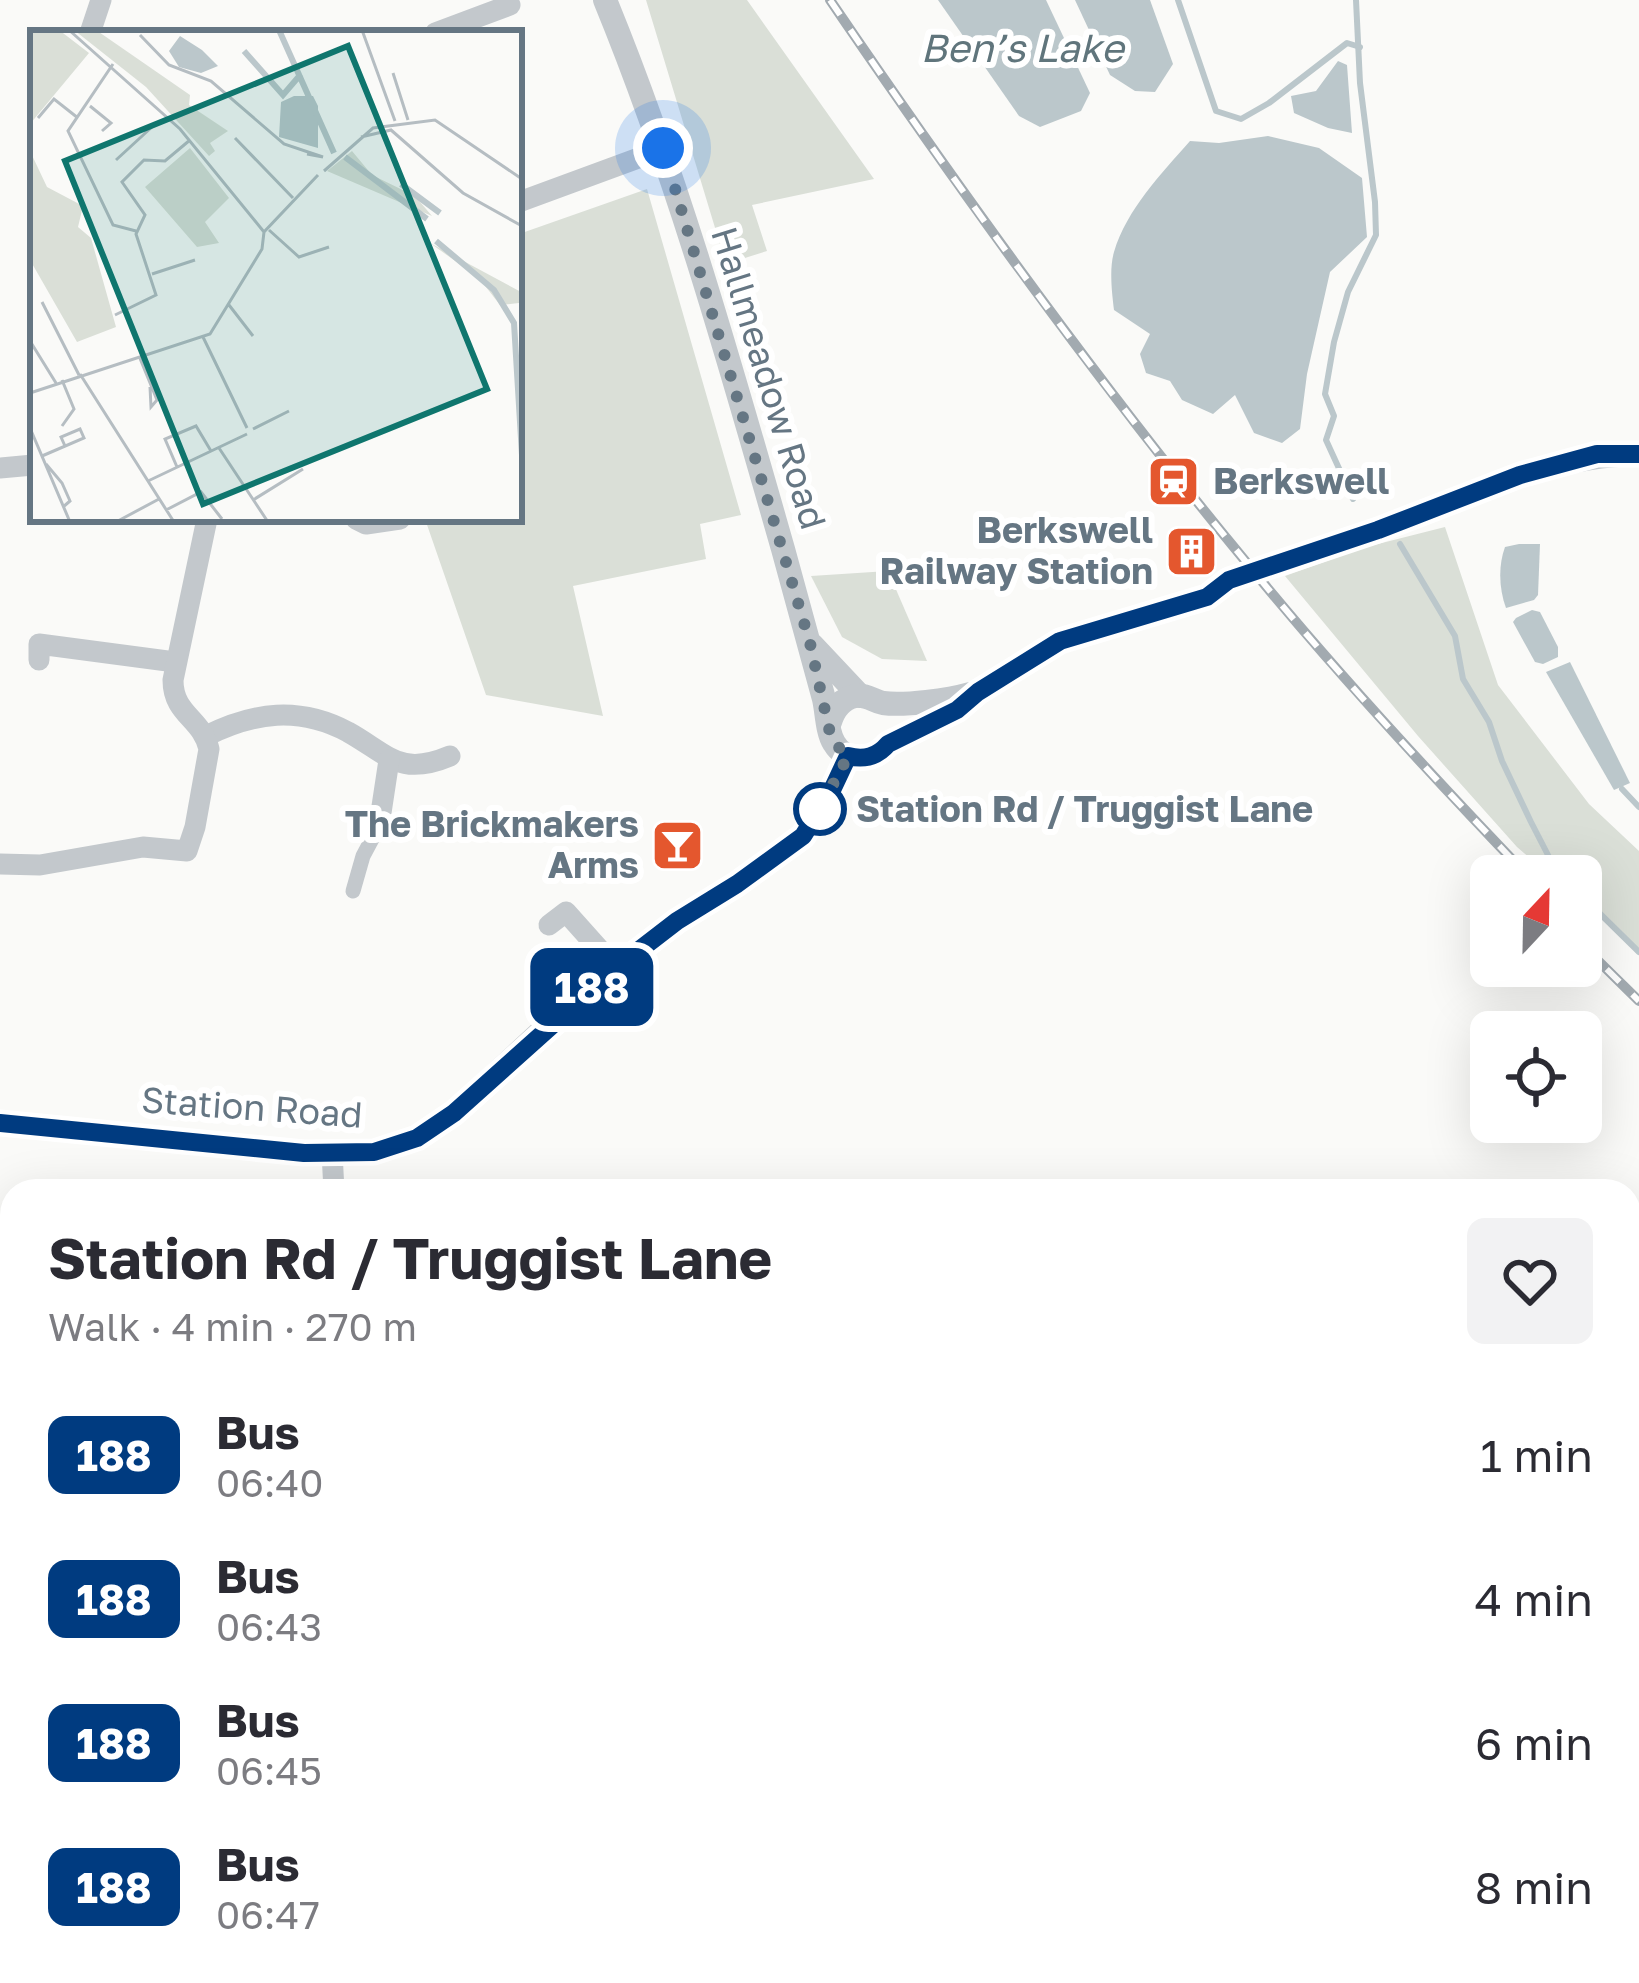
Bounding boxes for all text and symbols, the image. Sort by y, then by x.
water label: Ben’s Lake [921,24,1126,71]
inset map [30,30,522,522]
your location [633,118,693,178]
street label: Hallmeadow Road [703,222,836,534]
station icon: Berkswell [1146,453,1202,509]
place label: Berkswell [1213,459,1389,502]
place label: Berkswell Railway Station [879,508,1153,592]
building icon: Berkswell Railway Station [1164,523,1220,579]
marker: Station Rd / Truggist Lane [795,784,845,834]
place label: Station Rd / Truggist Lane [856,787,1313,830]
place label: The Brickmakers Arms [345,802,639,886]
bar icon: The Brickmakers Arms [650,817,706,873]
north arrow [1470,855,1602,987]
map controls [1470,855,1602,1143]
line badge: 188 [523,948,661,1026]
text: 188 [554,962,630,1012]
button: locate [1470,1011,1602,1143]
street label: Station Road [140,1077,364,1136]
button: heart [1467,1218,1593,1344]
text: Station Rd / Truggist Lane [48,1223,772,1292]
text: Walk · 4 min · 270 m [48,1303,417,1350]
text: Bus [216,1405,300,1459]
text: 1 min [1480,1428,1593,1482]
text: 188 [76,1430,152,1480]
text: 06:40 [216,1459,323,1506]
text: Bus [216,1549,300,1603]
text: 4 min [1475,1572,1593,1626]
text: 188 [76,1574,152,1624]
text: 06:43 [216,1603,322,1650]
text: Bus [216,1693,300,1747]
text: 6 min [1475,1716,1593,1770]
text: 188 [76,1718,152,1768]
text: 06:45 [216,1747,322,1794]
text: Bus [216,1837,300,1891]
text: 8 min [1475,1860,1593,1914]
text: 188 [76,1862,152,1912]
text: 06:47 [216,1891,320,1938]

